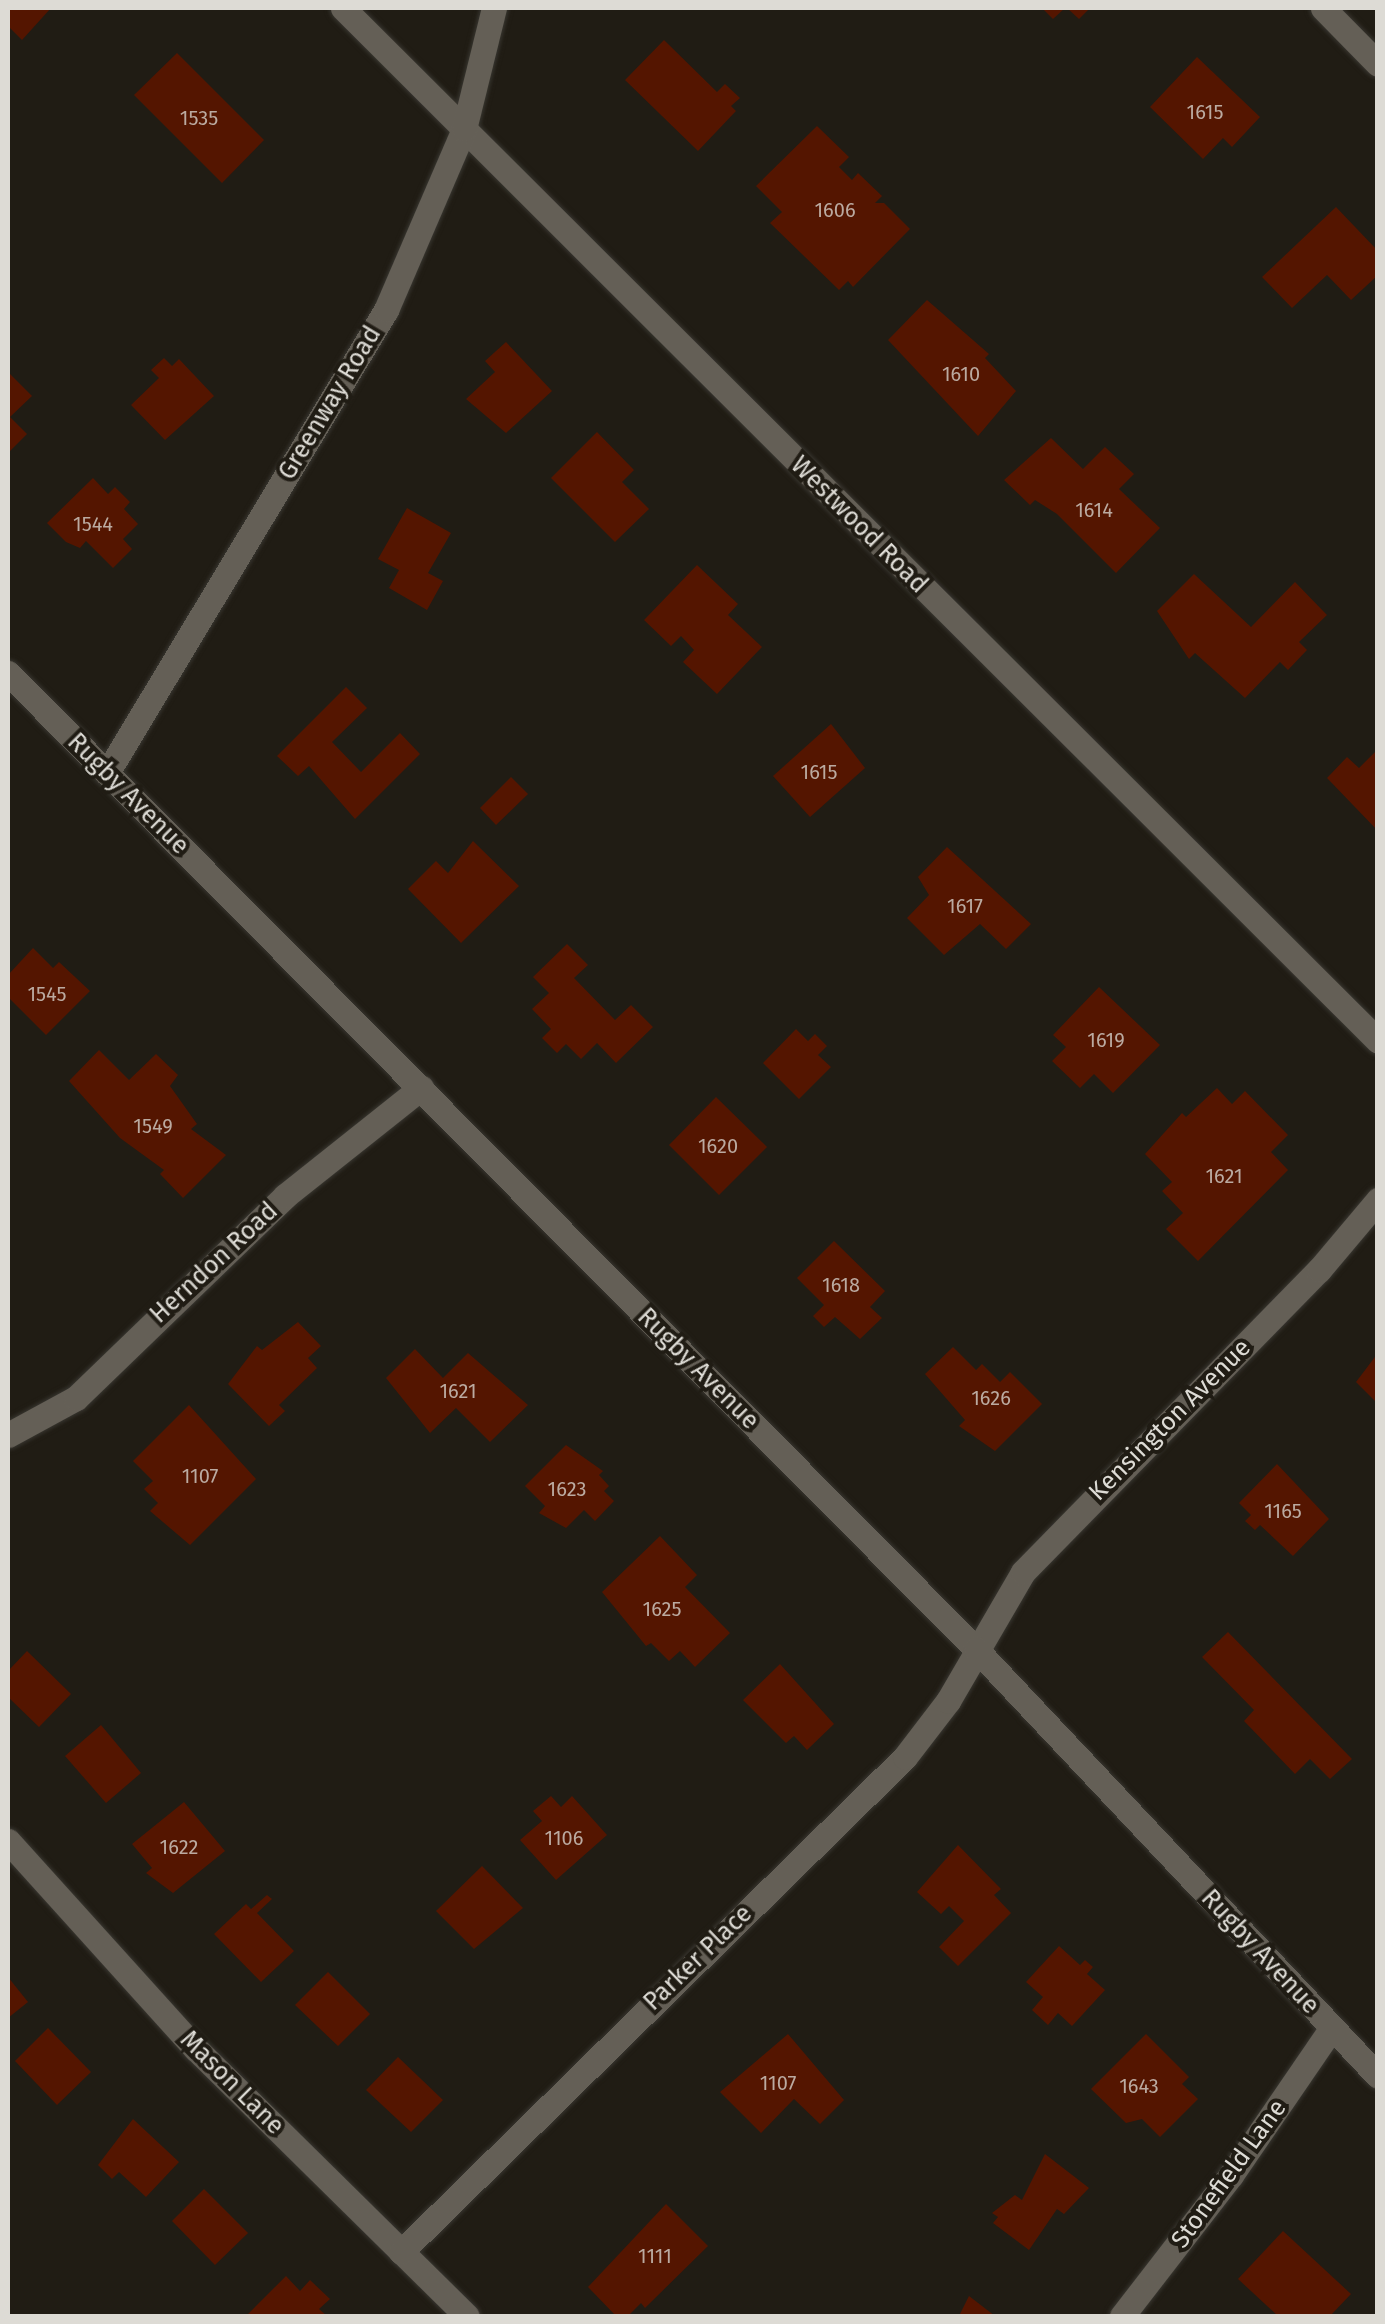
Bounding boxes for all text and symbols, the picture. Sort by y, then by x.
house number: 1615 [1186,100,1224,124]
house number: 1535 [180,106,218,130]
house number: 1606 [814,198,856,222]
street label: Greenway Road [272,321,388,485]
house number: 1610 [942,362,980,386]
street label: Westwood Road [784,450,934,600]
house number: 1614 [1075,498,1113,522]
house number: 1544 [73,512,113,536]
street label: Rugby Avenue [61,727,195,861]
house number: 1615 [800,760,838,784]
house number: 1617 [947,894,983,918]
house number: 1545 [27,982,67,1006]
house number: 1619 [1087,1028,1125,1052]
house number: 1549 [133,1114,173,1138]
house number: 1620 [698,1134,738,1158]
house number: 1621 [1205,1164,1243,1188]
street label: Herndon Road [144,1196,284,1330]
house number: 1618 [822,1273,860,1297]
street label: Rugby Avenue [631,1302,765,1436]
street label: Kensington Avenue [1083,1333,1257,1507]
house number: 1621 [439,1379,477,1403]
house number: 1626 [971,1386,1011,1410]
house number: 1107 [182,1464,218,1488]
house number: 1623 [548,1477,586,1501]
house number: 1165 [1264,1499,1302,1523]
house number: 1625 [643,1597,681,1621]
house number: 1106 [545,1826,583,1850]
house number: 1622 [160,1835,198,1859]
street label: Rugby Avenue [1195,1884,1325,2020]
street label: Parker Place [638,1899,758,2017]
street label: Mason Lane [174,2025,290,2141]
house number: 1107 [760,2071,796,2095]
house number: 1643 [1119,2074,1159,2098]
street label: Stonefield Lane [1165,2094,1293,2254]
house number: 1111 [638,2244,672,2268]

